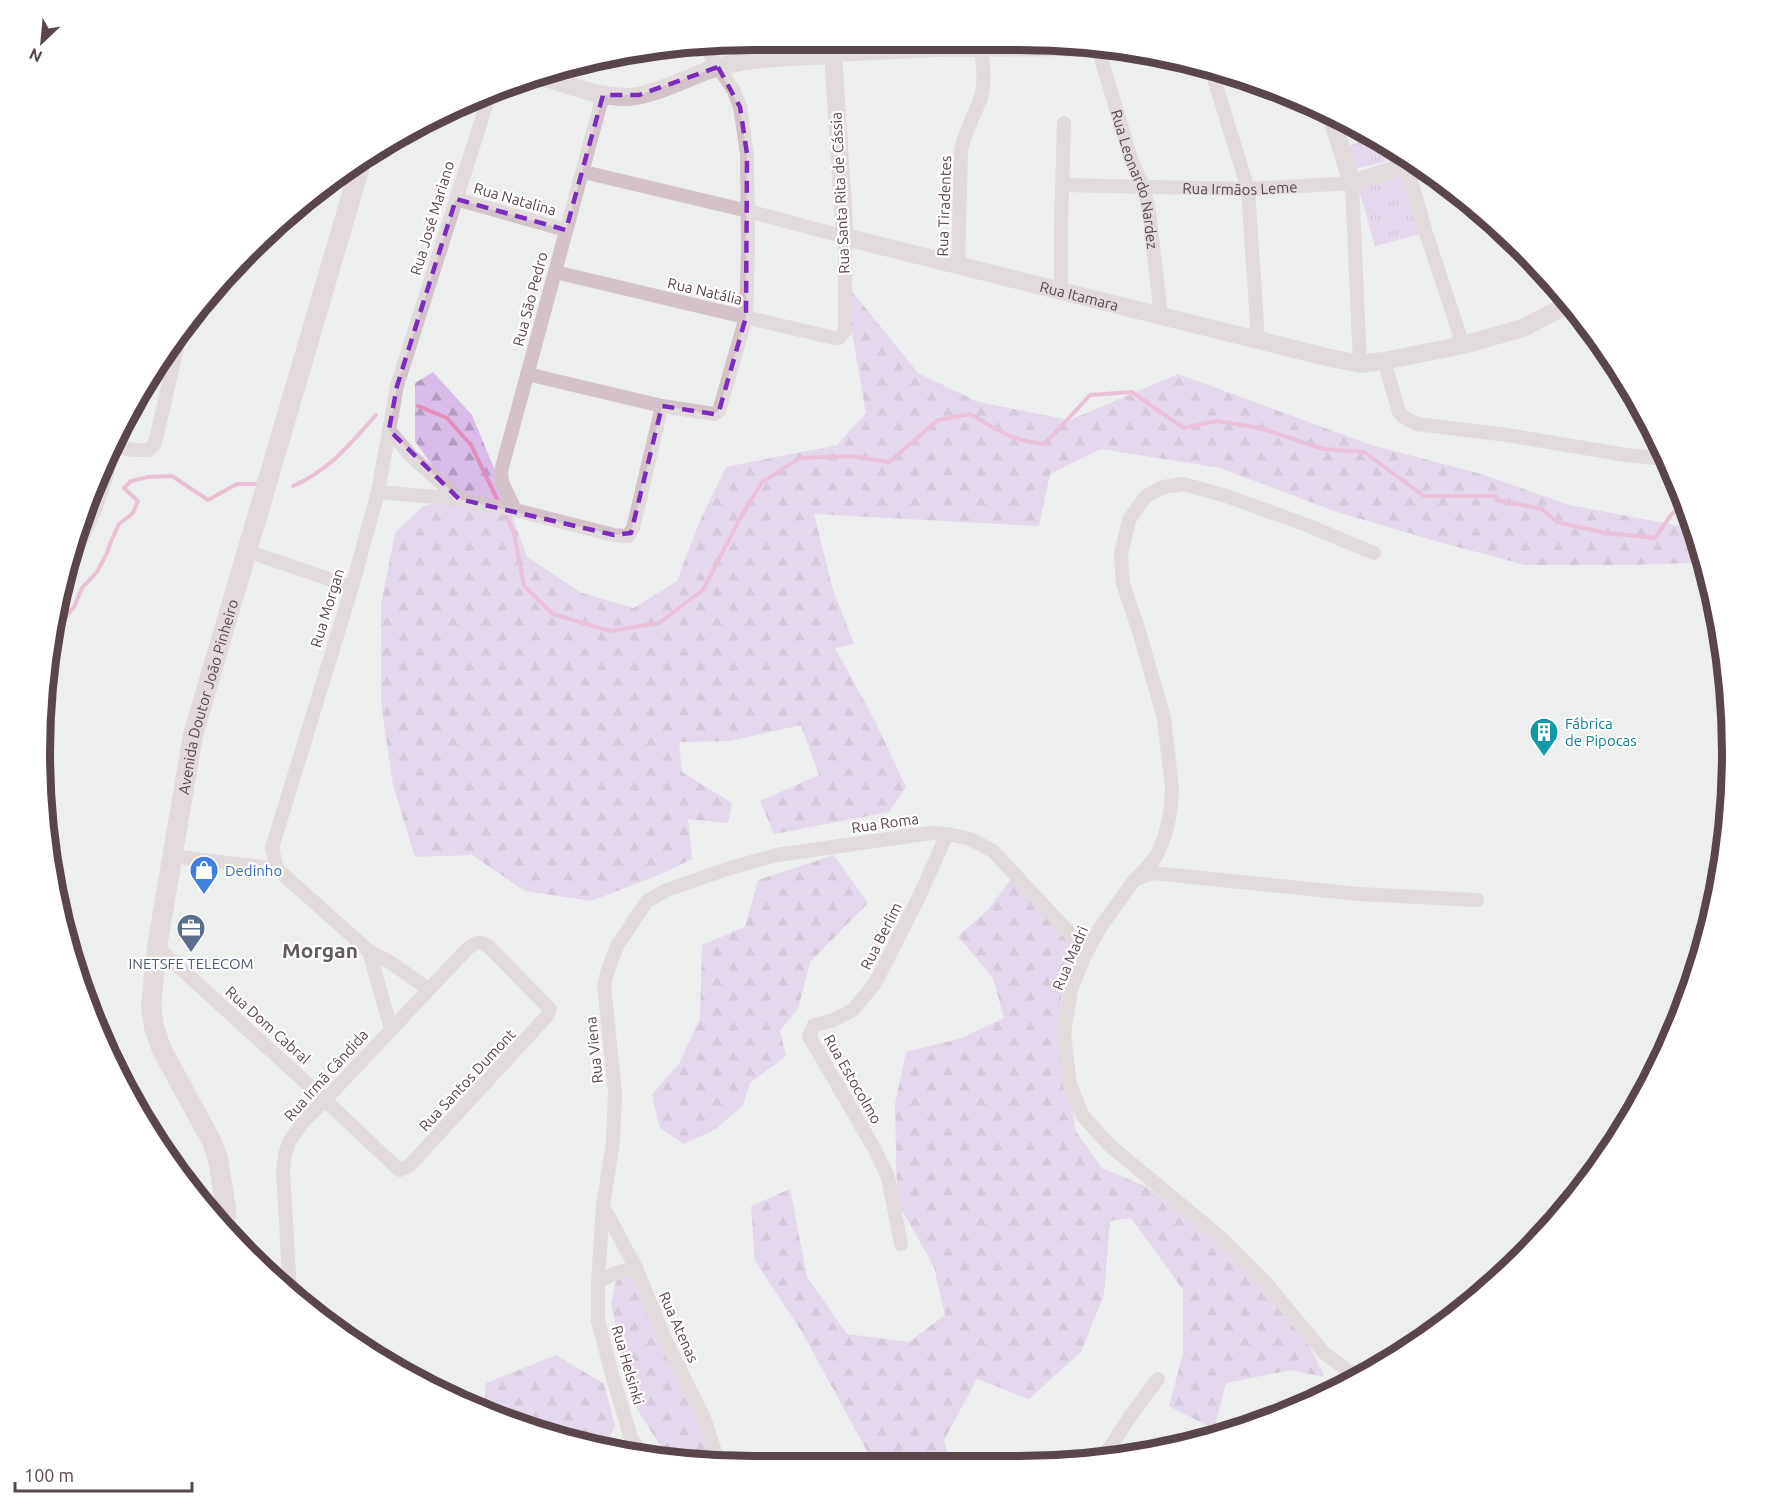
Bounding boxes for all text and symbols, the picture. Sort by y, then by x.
north arrow [12,12,72,72]
text: N [26,45,45,66]
street label: Rua Leonardo Nardez [1108,107,1162,250]
street label: Rua Santa Rita de Cássia [827,112,853,274]
street label: Rua Tiradentes [934,155,954,257]
street label: Rua José Mariano [407,159,457,277]
street label: Rua Irmãos Leme [1182,178,1298,198]
street label: Rua Natalina [472,179,558,219]
street label: Rua São Pedro [509,250,551,348]
street label: Rua Natália [666,274,744,308]
street label: Rua Itamara [1038,277,1120,313]
street label: Rua Morgan [307,567,347,649]
street label: Avenida Doutor João Pinheiro [175,597,241,796]
place label: Fábrica de Pipocas [1565,715,1637,749]
building icon: Fábrica de Pipocas [1528,716,1560,758]
street label: Rua Roma [850,810,920,836]
shop icon: Dedinho [188,854,220,896]
place label: Dedinho [225,862,282,879]
street label: Rua Berlim [857,900,905,972]
office icon: INETSFE TELECOM [175,912,207,954]
street label: Rua Madri [1049,923,1091,993]
district label: Morgan [282,938,358,962]
place label: INETSFE TELECOM [128,955,254,972]
street label: Rua Dom Cabral [222,983,314,1067]
street label: Rua Viena [582,1016,606,1084]
street label: Rua Santos Dumont [415,1025,519,1134]
street label: Rua Irmã Cândida [281,1026,371,1124]
street label: Rua Estocolmo [821,1031,885,1127]
street label: Rua Atenas [656,1289,702,1365]
street label: Rua Helsinki [609,1323,647,1407]
scale bar [15,1455,192,1493]
text: 100 m [24,1465,74,1485]

